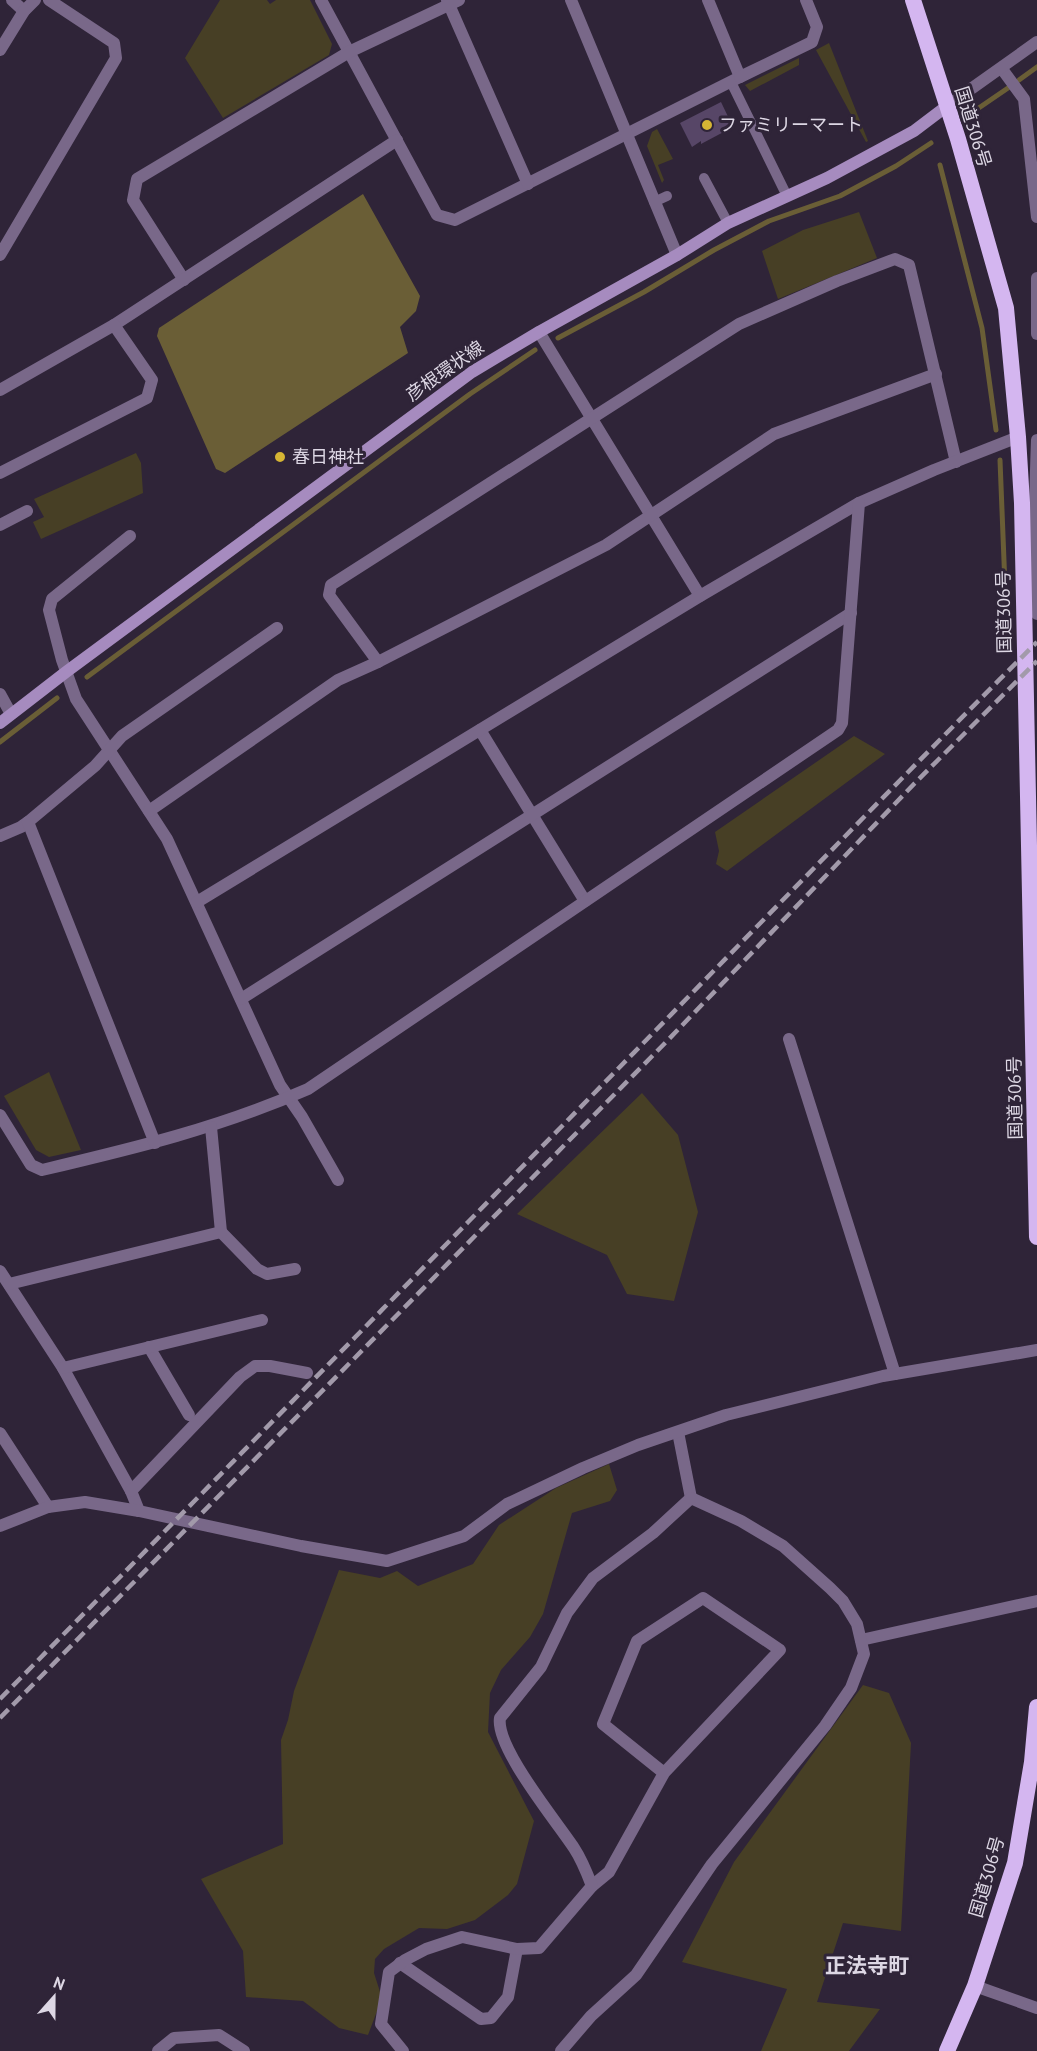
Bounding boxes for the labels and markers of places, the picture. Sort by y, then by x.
place label: ファミリーマート [719,113,863,136]
marker: ファミリーマート [700,118,714,132]
place label: 春日神社 [292,445,364,468]
marker: 春日神社 [273,450,287,464]

